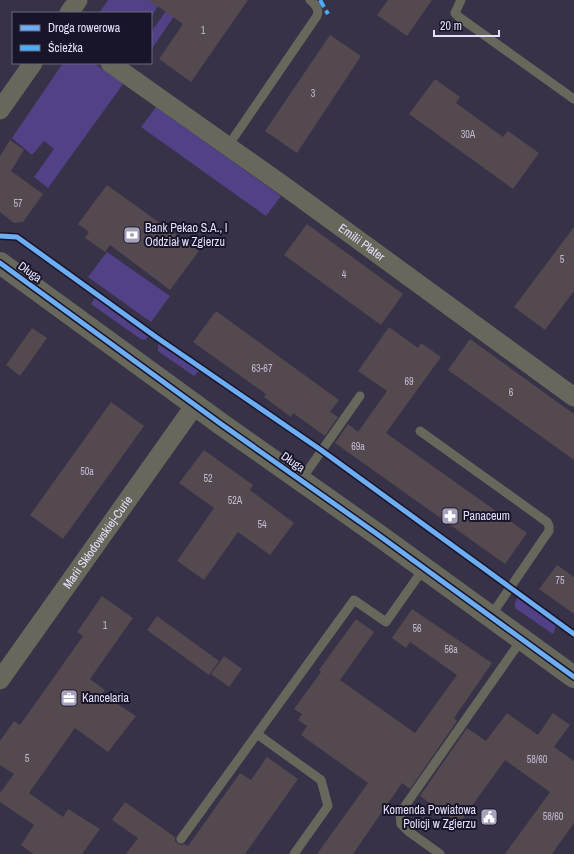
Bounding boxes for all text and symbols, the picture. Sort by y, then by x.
legend [12,12,152,64]
scale bar [434,12,499,38]
text: 20 m [440,18,462,34]
text: Droga rowerowa [48,20,121,36]
house number: 1 [201,24,206,37]
text: Ścieżka [48,40,84,56]
house number: 3 [311,87,316,100]
house number: 30A [461,128,476,141]
house number: 57 [13,197,23,210]
place label: Bank Pekao S.A., I Oddział w Zgierzu [145,220,228,250]
street label: Emilii Plater [335,220,389,265]
bank icon: Bank Pekao S.A., I Oddział w Zgierzu [122,225,142,245]
house number: 5 [560,253,565,266]
street label: Długa [15,258,46,286]
house number: 4 [342,268,347,281]
house number: 63-67 [252,362,273,375]
house number: 69 [404,375,414,388]
house number: 6 [509,386,514,399]
house number: 69a [351,440,365,453]
street label: Długa [278,448,309,476]
house number: 50a [80,465,94,478]
house number: 52 [203,472,213,485]
street label: Marii Skłodowskiej-Curie [59,493,136,592]
house number: 52A [228,494,243,507]
pharmacy icon: Panaceum [440,506,460,526]
place label: Panaceum [463,508,510,524]
house number: 54 [257,518,267,531]
house number: 75 [555,574,565,587]
house number: 1 [103,619,108,632]
house number: 56 [412,622,422,635]
house number: 56a [444,643,458,656]
office icon: Kancelaria [59,688,79,708]
place label: Kancelaria [82,690,130,706]
house number: 5 [25,752,30,765]
house number: 58/60 [527,753,548,766]
place label: Komenda Powiatowa Policji w Zgierzu [383,802,477,832]
public building icon: Komenda Powiatowa Policji w Zgierzu [479,807,499,827]
house number: 58/60 [543,810,564,823]

